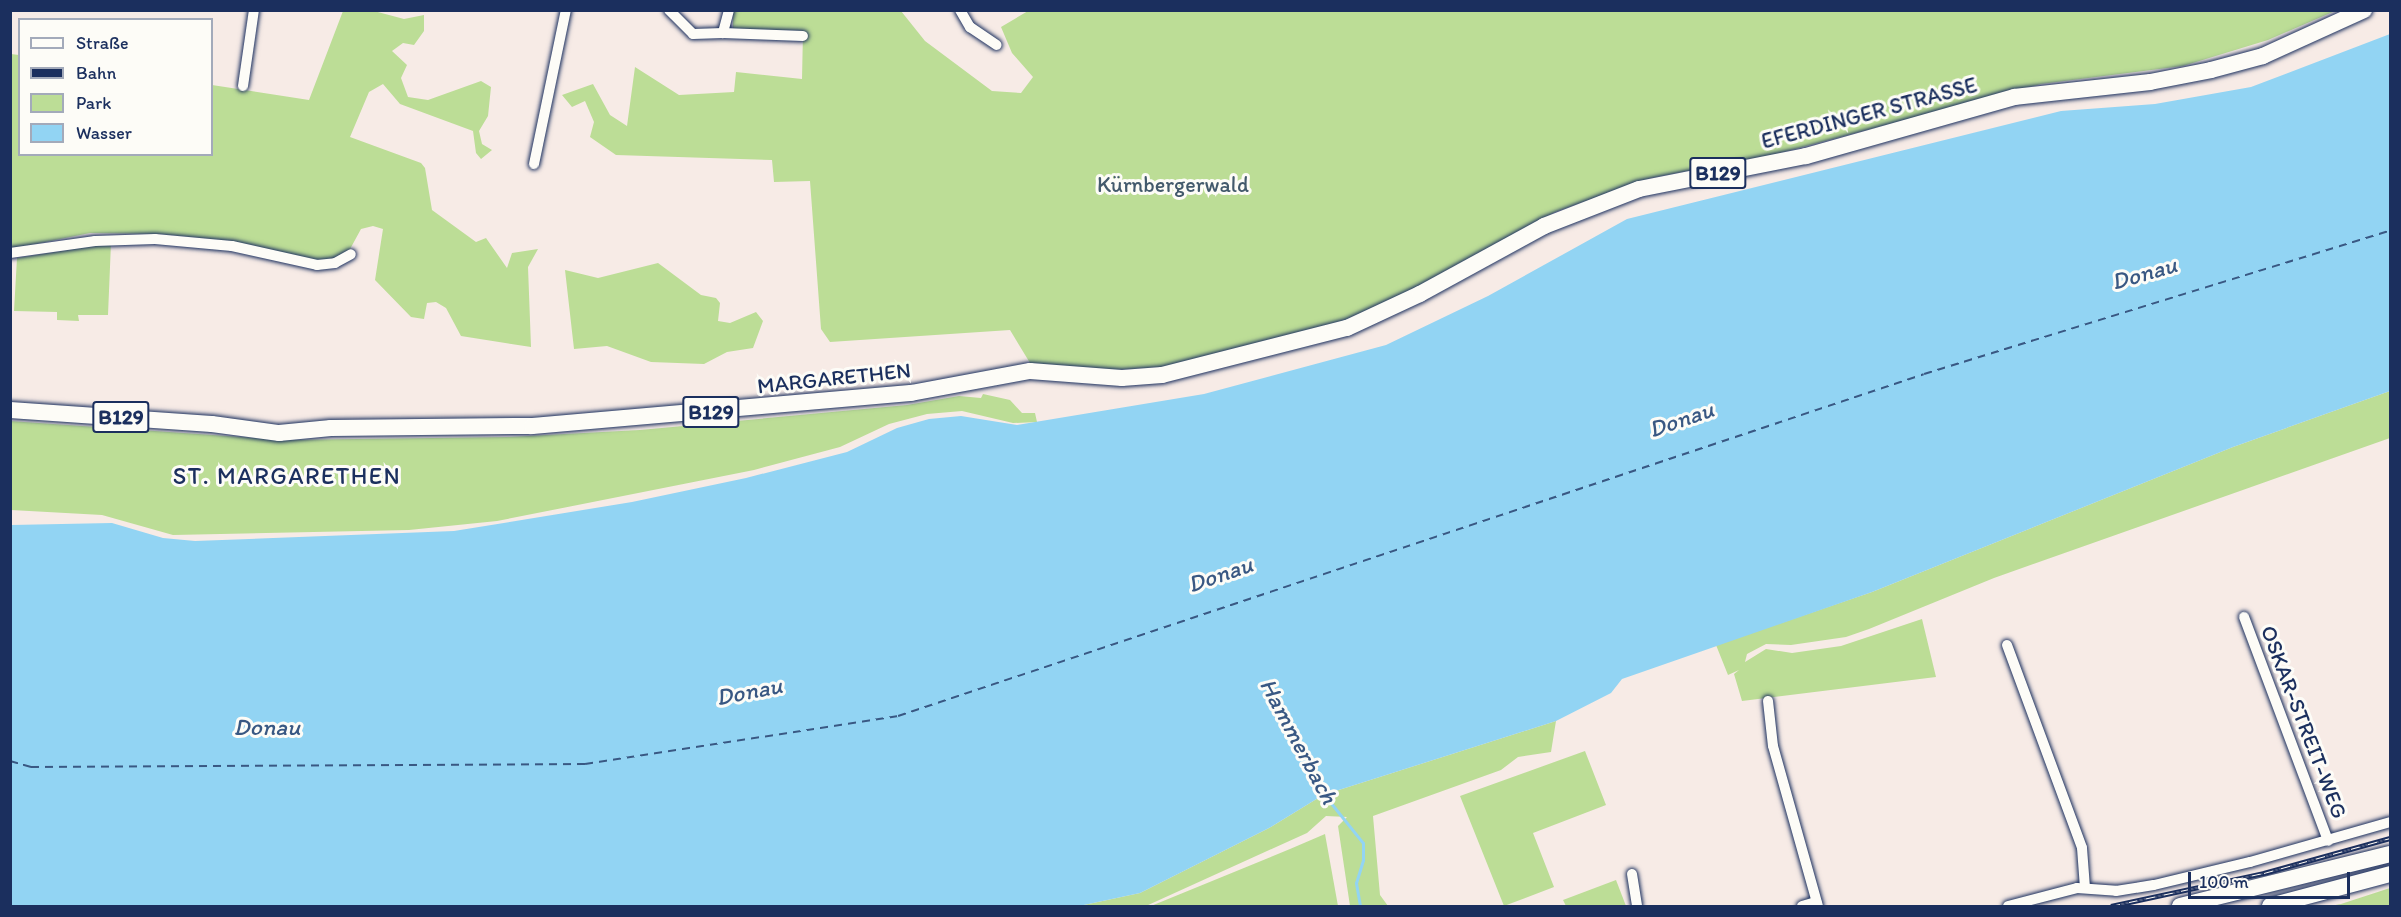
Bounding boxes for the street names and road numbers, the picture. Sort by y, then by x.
street label: EFERDINGER STRASSE [1758,71,1980,155]
road number: B129 [1688,155,1748,191]
street label: MARGARETHEN [756,357,912,399]
road number: B129 [681,394,741,430]
road number: B129 [91,399,151,435]
street label: OSKAR-STREIT-WEG [2255,622,2353,822]

